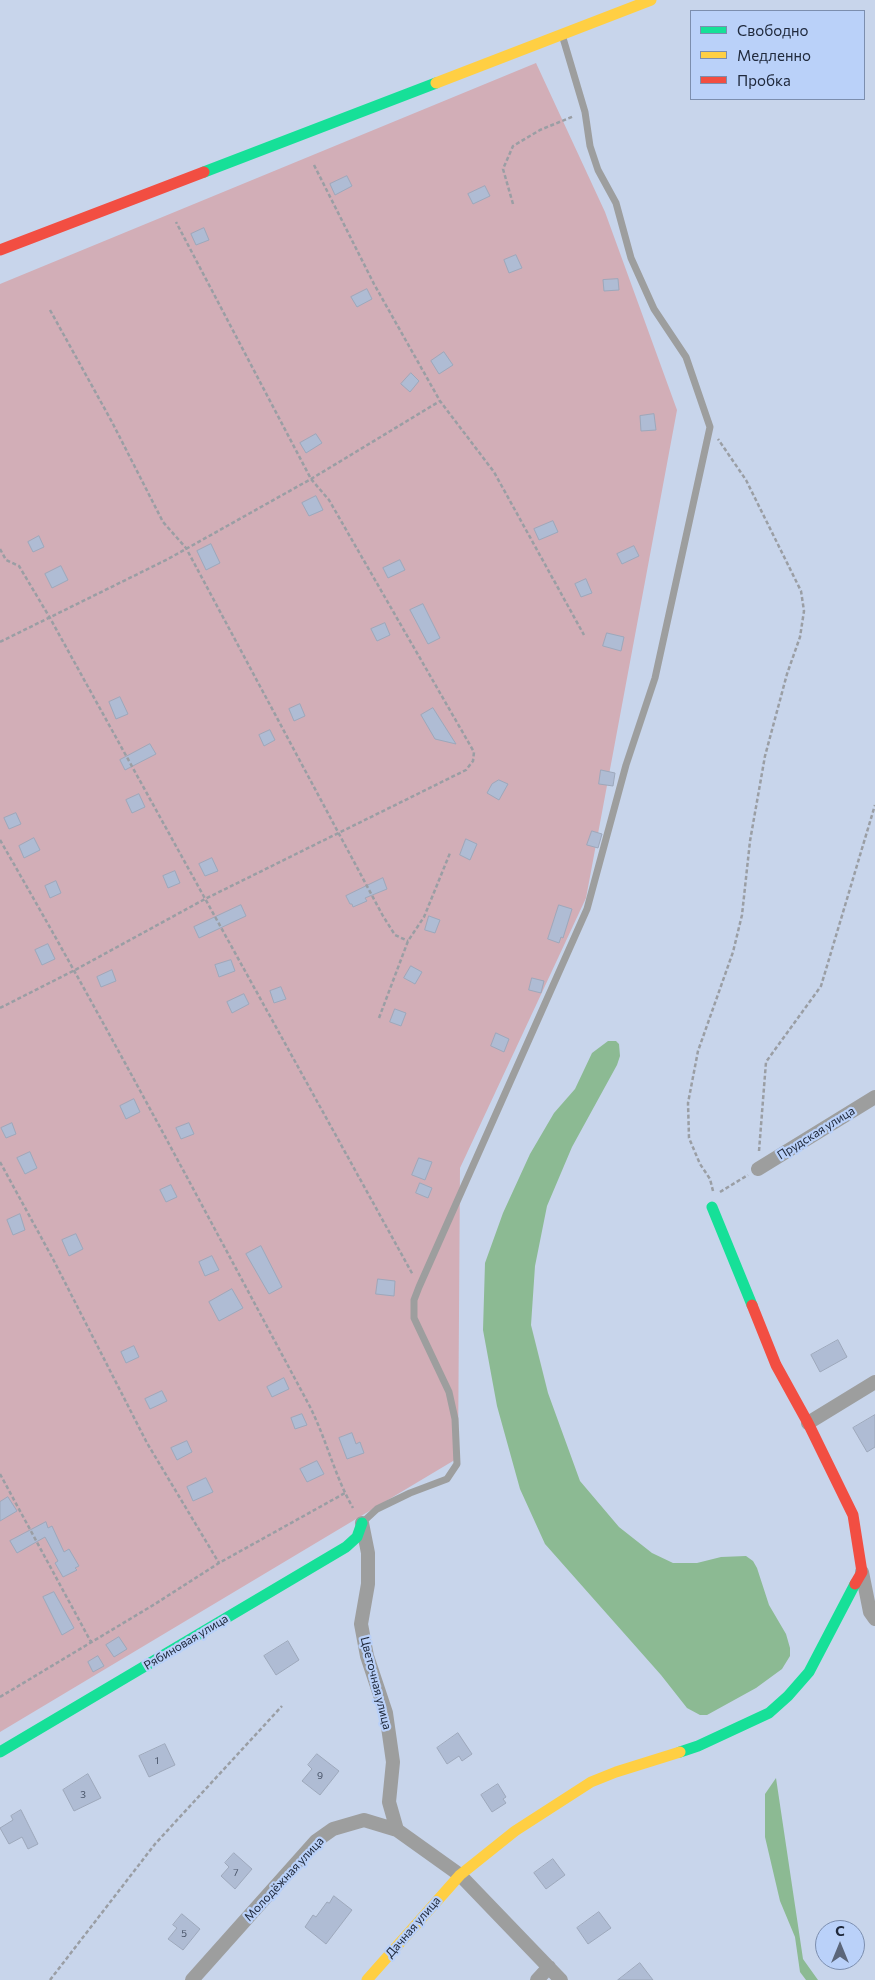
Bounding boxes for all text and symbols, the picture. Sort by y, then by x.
legend [690,10,865,100]
text: Свободно [737,21,808,39]
text: Медленно [737,46,811,64]
text: Пробка [737,71,791,89]
street label: Прудская улица [775,1103,857,1163]
street label: Рябиновая улица [141,1611,231,1673]
street label: Цветочная улица [357,1635,395,1731]
house number: 1 [155,1755,159,1767]
house number: 9 [317,1770,323,1782]
house number: 3 [80,1789,86,1801]
street label: Молодёжная улица [241,1834,327,1924]
house number: 7 [233,1867,239,1879]
street label: Дачная улица [382,1893,444,1961]
north arrow [815,1920,865,1970]
text: С [835,1922,845,1939]
house number: 5 [181,1928,187,1940]

